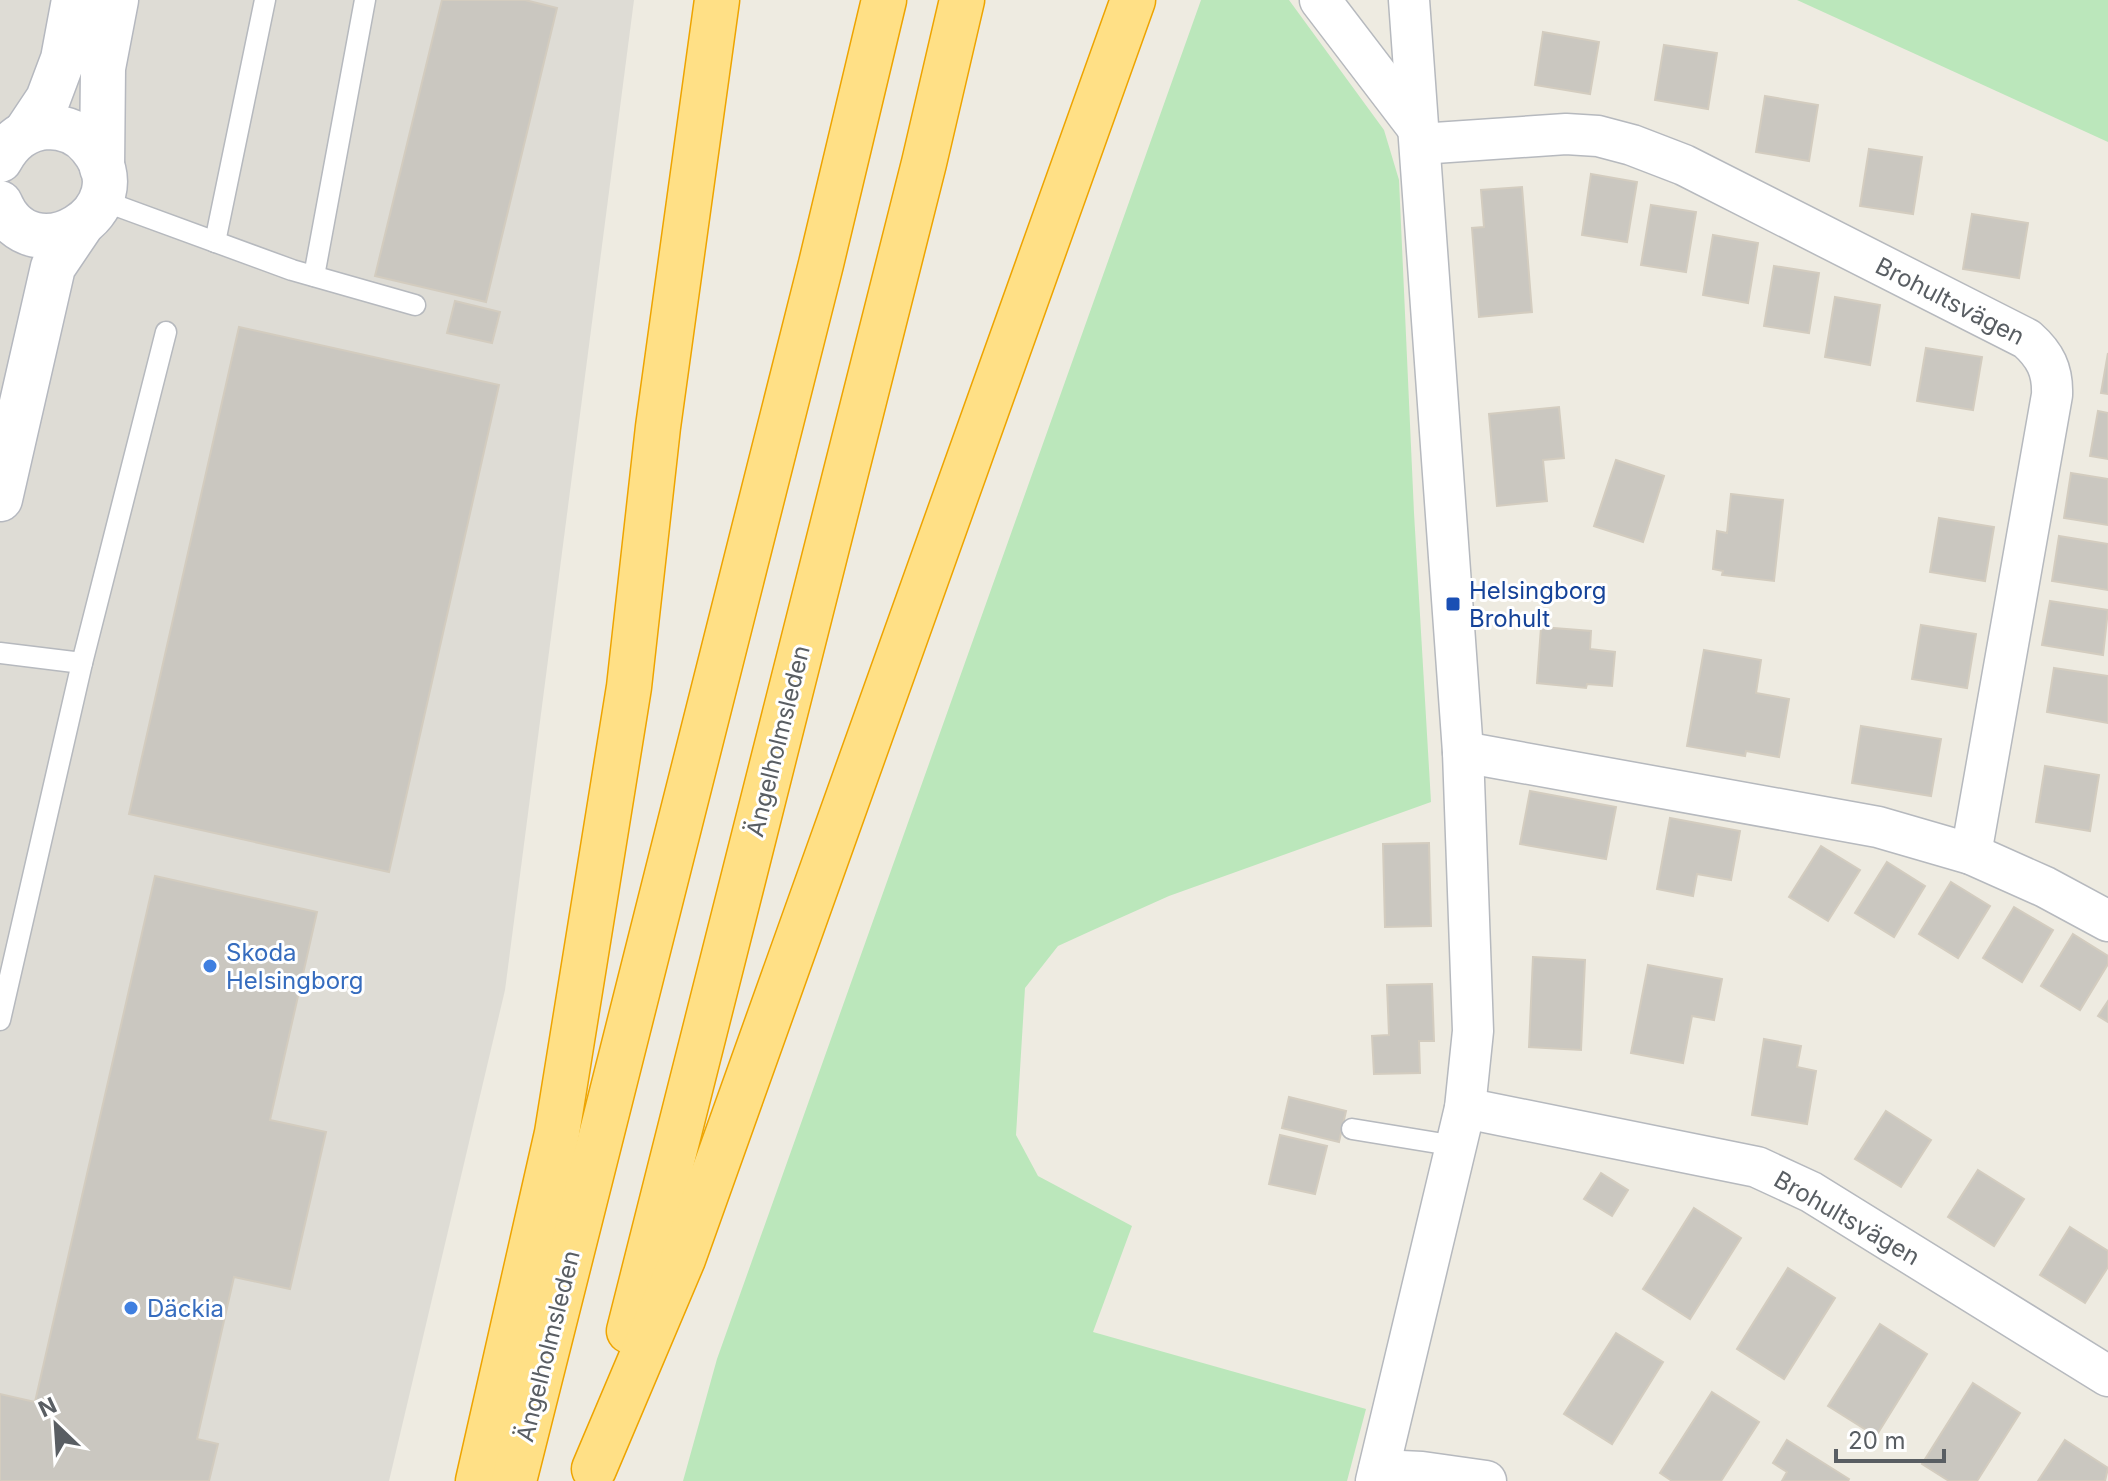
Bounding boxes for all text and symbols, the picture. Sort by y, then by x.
street label: Brohultsvägen [1871,251,2029,351]
place label: Helsingborg Brohult [1469,576,1606,633]
marker: Helsingborg Brohult [1444,595,1462,613]
street label: Ängelholmsleden [740,642,816,840]
place label: Skoda Helsingborg [226,938,363,995]
marker: Skoda Helsingborg [201,957,219,975]
street label: Brohultsvägen [1769,1165,1925,1271]
street label: Ängelholmsleden [510,1247,586,1445]
place label: Däckia [147,1294,224,1323]
marker: Däckia [122,1299,140,1317]
north arrow [16,1385,96,1465]
text: N [34,1392,61,1422]
scale bar [1836,1413,1944,1463]
text: 20 m [1848,1426,1906,1455]

